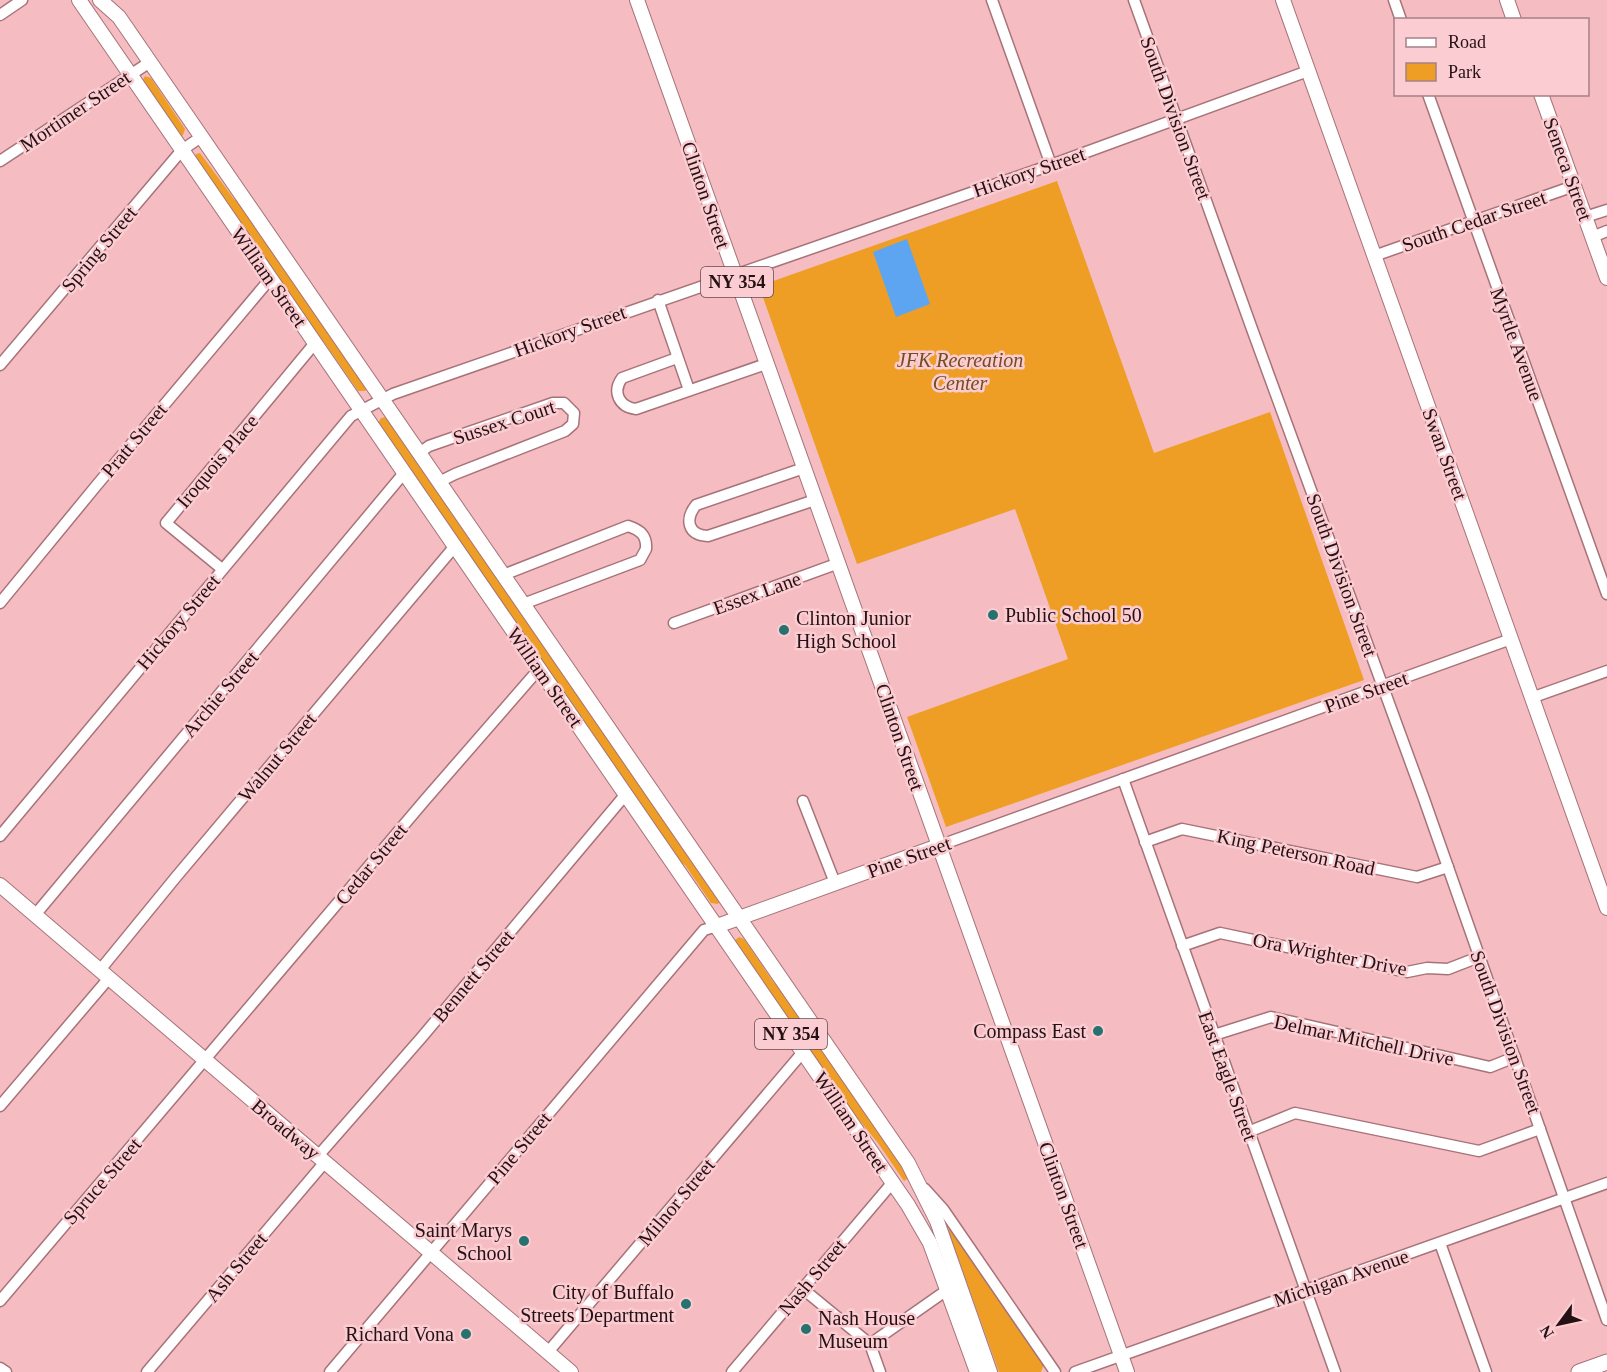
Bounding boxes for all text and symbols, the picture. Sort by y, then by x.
legend [1394,18,1589,96]
text: Road [1448,32,1486,52]
street label: South Division Street [1136,33,1216,203]
text: Park [1448,62,1481,82]
street label: Mortimer Street [16,66,135,156]
street label: Seneca Street [1539,114,1597,224]
street label: Clinton Street [677,139,735,252]
street label: Hickory Street [970,142,1089,202]
street label: South Cedar Street [1399,186,1549,256]
street label: Spring Street [57,201,142,297]
street label: William Street [227,223,312,331]
road number: NY 354 [701,267,773,297]
street label: Myrtle Avenue [1485,284,1548,404]
street label: Hickory Street [511,300,630,362]
park label: JFK Recreation Center [897,349,1023,394]
street label: Sussex Court [450,395,558,449]
street label: Pratt Street [97,398,171,481]
street label: Swan Street [1418,405,1472,503]
street label: Iroquois Place [172,410,263,513]
street label: South Division Street [1302,490,1382,660]
street label: Essex Lane [710,567,804,619]
street label: Hickory Street [132,570,225,675]
place label: Public School 50 [1005,604,1142,626]
place label: Clinton Junior High School [796,607,911,653]
marker: Public School 50 [986,608,1000,622]
street label: William Street [503,623,588,731]
marker: Clinton Junior High School [777,623,791,637]
street label: Archie Street [177,646,263,742]
street label: Pine Street [1321,667,1411,717]
street label: Clinton Street [871,681,929,794]
street label: Walnut Street [234,708,321,806]
street label: Cedar Street [331,819,412,909]
street label: King Peterson Road [1215,824,1377,880]
street label: Pine Street [864,832,954,882]
street label: Bennett Street [428,925,518,1027]
street label: Ora Wrighter Drive [1251,928,1409,981]
street label: South Division Street [1466,947,1546,1117]
street label: East Eagle Street [1193,1008,1262,1145]
street label: Delmar Mitchell Drive [1272,1010,1456,1070]
road number: NY 354 [755,1019,827,1049]
place label: Compass East [973,1020,1086,1043]
marker: Compass East [1091,1024,1105,1038]
street label: William Street [809,1068,893,1177]
street label: Broadway [247,1094,325,1165]
street label: Pine Street [483,1107,556,1188]
street label: Spruce Street [59,1133,147,1229]
street label: Clinton Street [1035,1139,1094,1252]
street label: Milnor Street [633,1154,719,1250]
place label: Saint Marys School [415,1219,512,1264]
street label: Ash Street [201,1227,272,1306]
marker: Saint Marys School [517,1234,531,1248]
street label: Nash Street [774,1234,851,1320]
street label: Michigan Avenue [1271,1245,1412,1312]
place label: City of Buffalo Streets Department [520,1281,674,1327]
north arrow [1529,1294,1589,1354]
marker: City of Buffalo Streets Department [679,1297,693,1311]
place label: Nash House Museum [818,1307,915,1352]
marker: Nash House Museum [799,1322,813,1336]
text: N [1536,1322,1557,1341]
place label: Richard Vona [345,1323,454,1345]
marker: Richard Vona [459,1327,473,1341]

